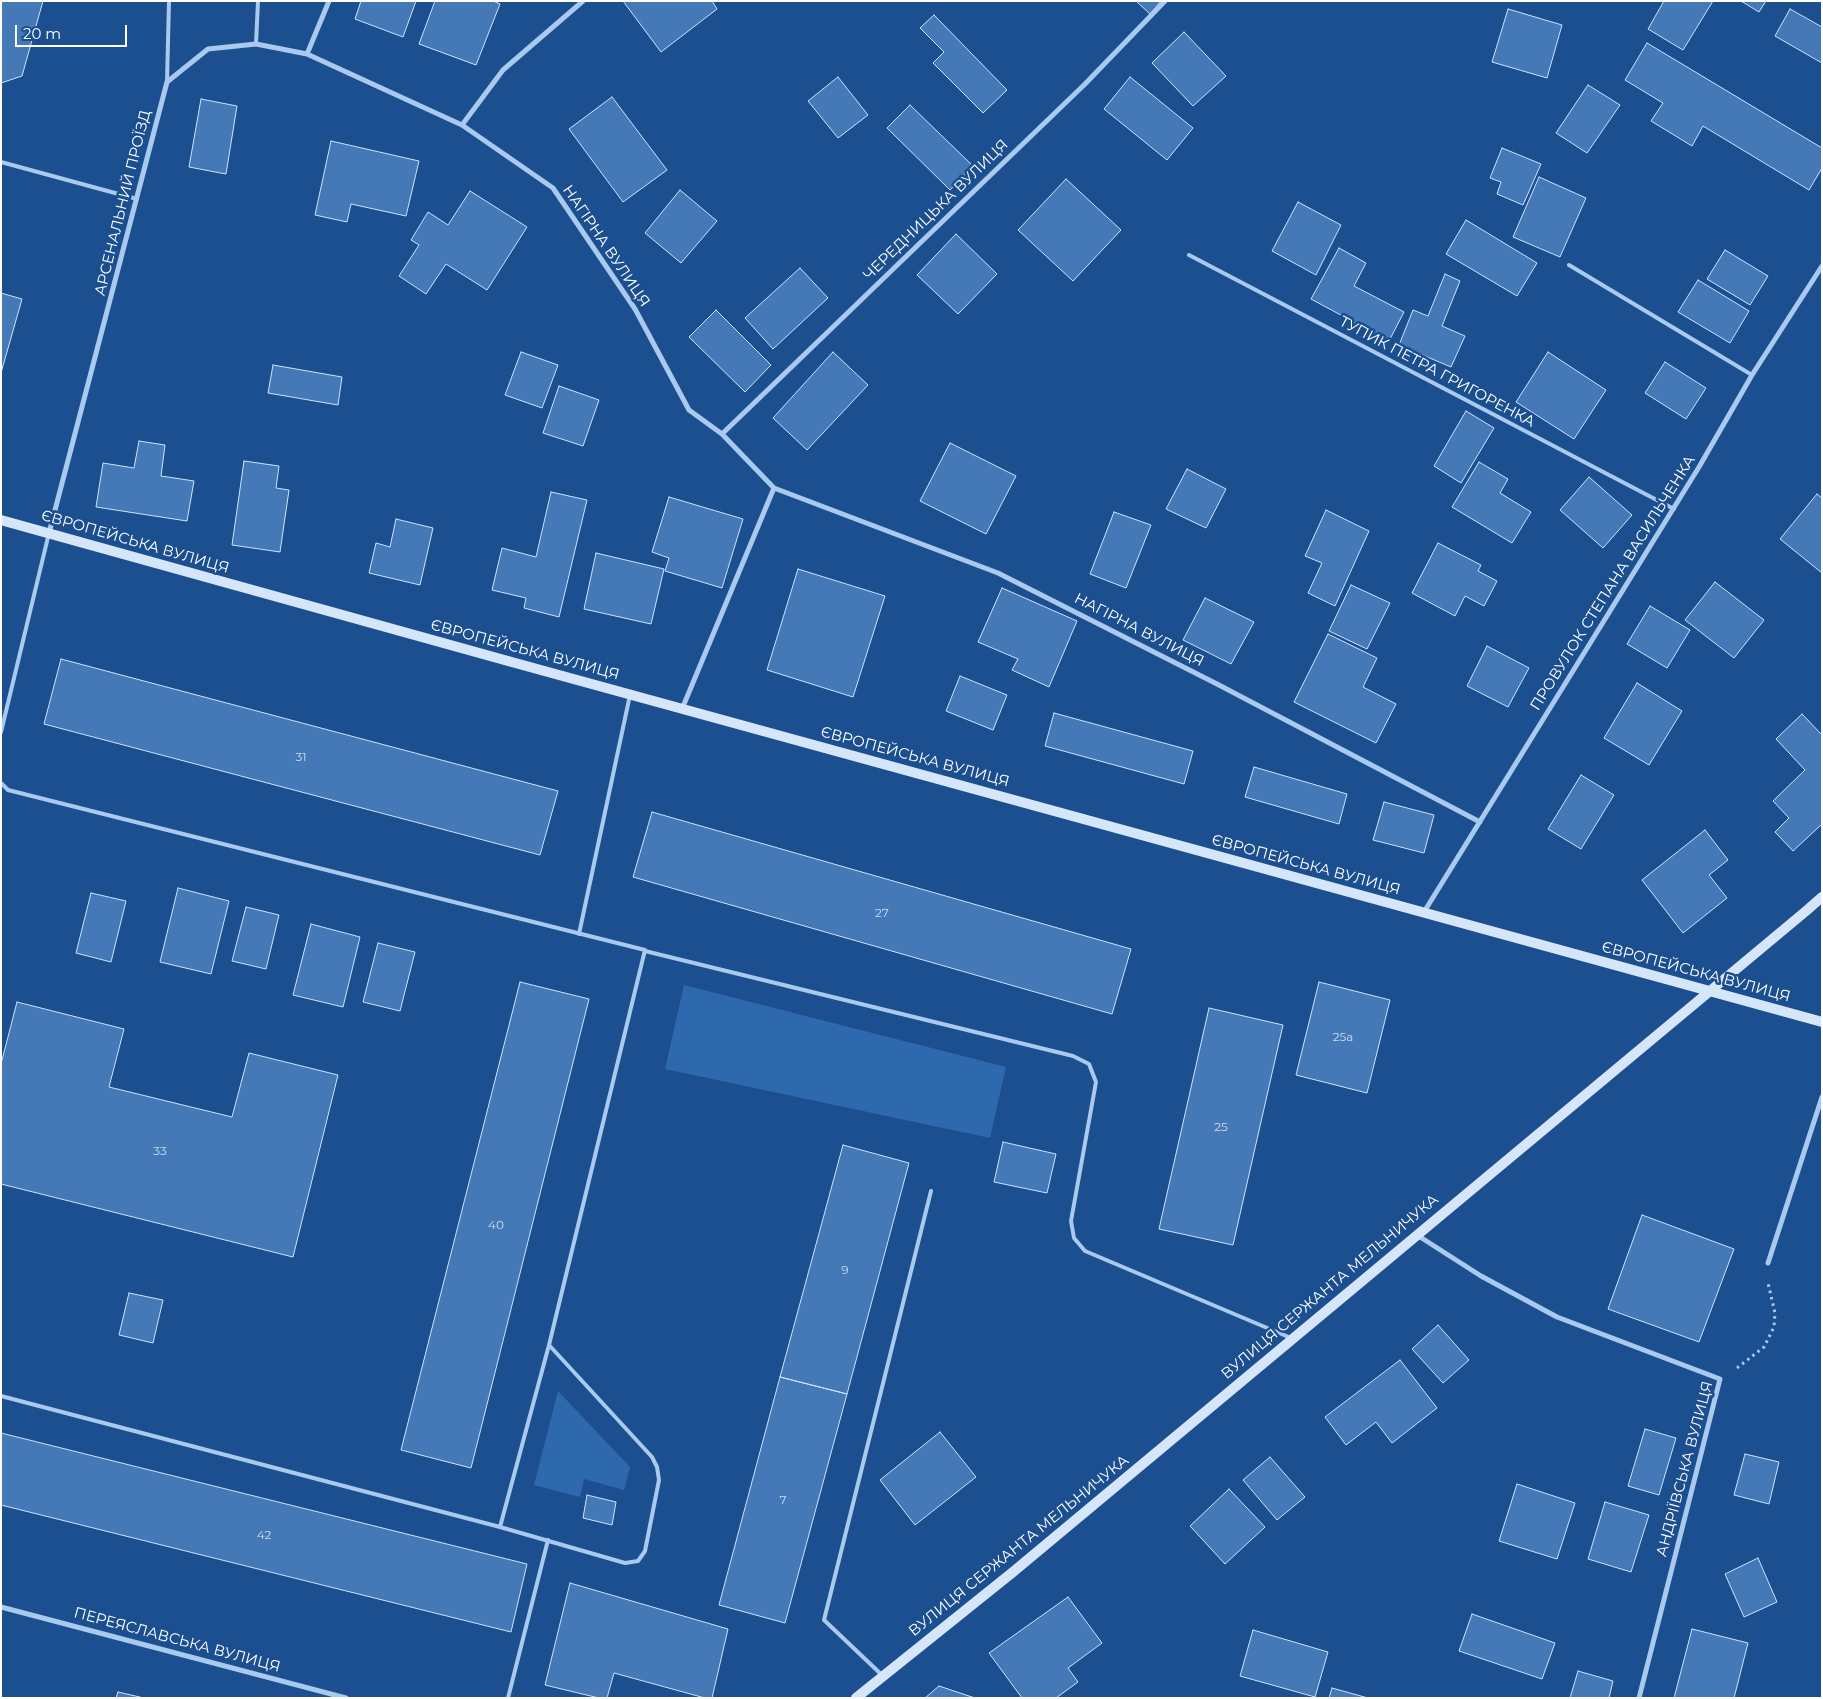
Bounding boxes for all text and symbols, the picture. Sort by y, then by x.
scale bar [18,15,130,47]
text: 20 m [23,24,61,43]
street label: АРСЕНАЛЬНИЙ ПРОЇЗД [91,108,155,298]
street label: ЧЕРЕДНИЦЬКА ВУЛИЦЯ [860,136,1012,284]
street label: НАГІРНА ВУЛИЦЯ [559,182,653,310]
street label: ТУПИК ПЕТРА ГРИГОРЕНКА [1336,313,1538,431]
street label: ПРОВУЛОК СТЕПАНА ВАСИЛЬЧЕНКА [1527,452,1699,714]
street label: ЄВРОПЕЙСЬКА ВУЛИЦЯ [39,506,231,578]
street label: НАГІРНА ВУЛИЦЯ [1071,590,1207,670]
street label: ЄВРОПЕЙСЬКА ВУЛИЦЯ [429,616,621,684]
street label: ЄВРОПЕЙСЬКА ВУЛИЦЯ [819,723,1011,791]
house number: 31 [295,750,307,764]
street label: ЄВРОПЕЙСЬКА ВУЛИЦЯ [1210,831,1402,899]
house number: 27 [875,906,889,920]
street label: ЄВРОПЕЙСЬКА ВУЛИЦЯ [1600,938,1792,1006]
house number: 25а [1333,1030,1353,1044]
house number: 25 [1214,1120,1228,1134]
house number: 33 [153,1144,167,1158]
street label: ВУЛИЦЯ СЕРЖАНТА МЕЛЬНИЧУКА [1218,1191,1442,1383]
house number: 40 [488,1218,504,1232]
house number: 9 [841,1263,849,1277]
street label: АНДРІЇВСЬКА ВУЛИЦЯ [1653,1379,1717,1559]
street label: ВУЛИЦЯ СЕРЖАНТА МЕЛЬНИЧУКА [905,1452,1133,1640]
house number: 7 [779,1493,787,1507]
house number: 42 [257,1528,271,1542]
street label: ПЕРЕЯСЛАВСЬКА ВУЛИЦЯ [72,1604,282,1676]

